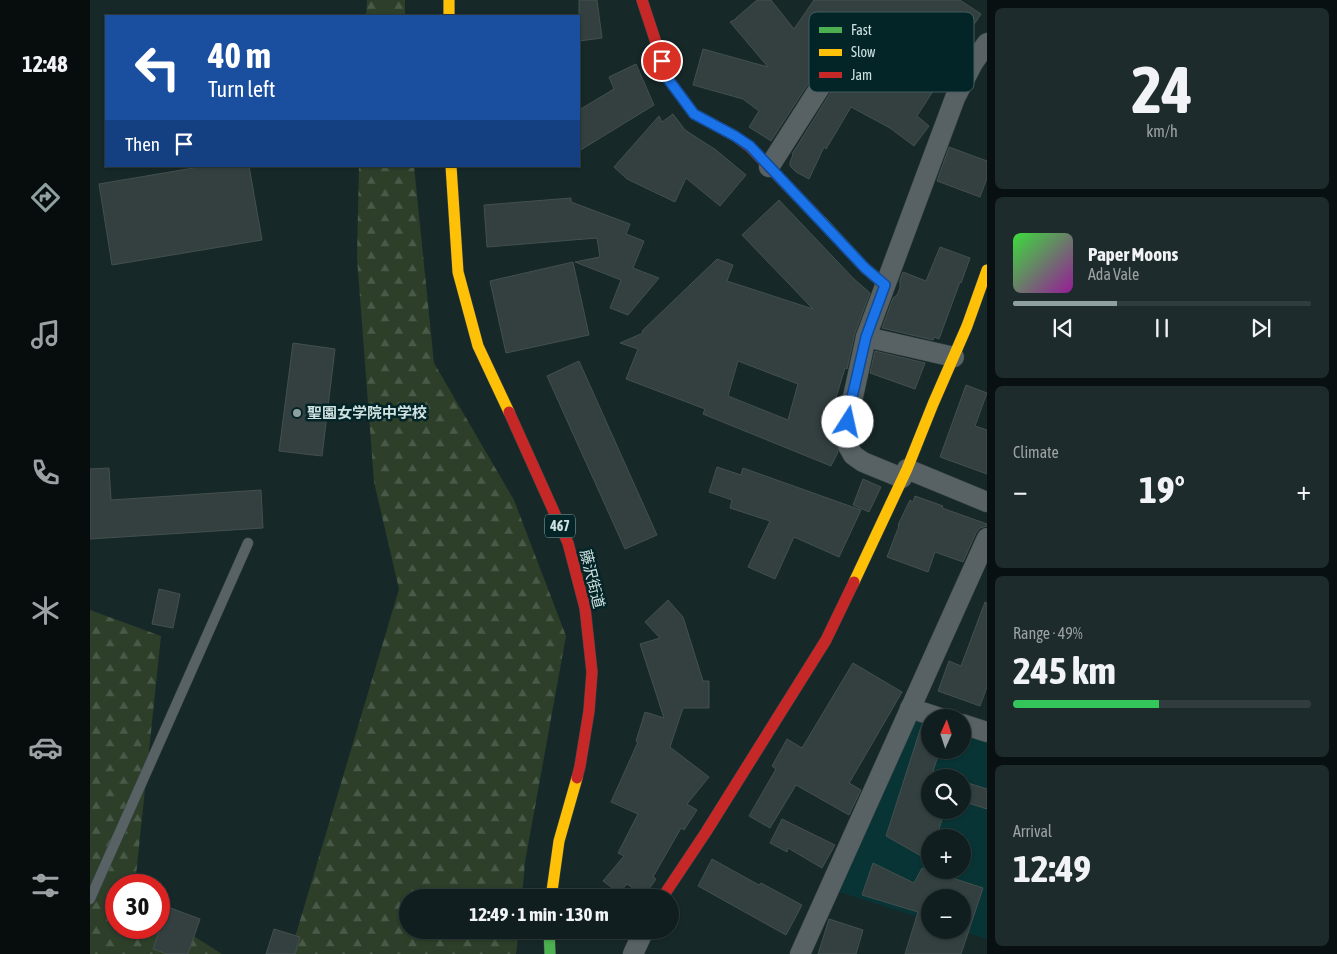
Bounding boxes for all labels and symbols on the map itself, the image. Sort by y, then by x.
legend [809,12,974,92]
text: Fast [851,22,872,38]
pin [641,40,683,82]
text: Slow [851,44,876,60]
text: Jam [851,67,872,83]
position arrow [821,395,873,447]
place label: 聖園女学院中学校 [307,404,427,421]
marker: 聖園女学院中学校 [291,407,303,419]
road number: 467 [545,514,575,538]
street label: 藤沢街道 [577,548,608,610]
north arrow [921,709,971,759]
speed limit sign: 30 [105,874,170,939]

